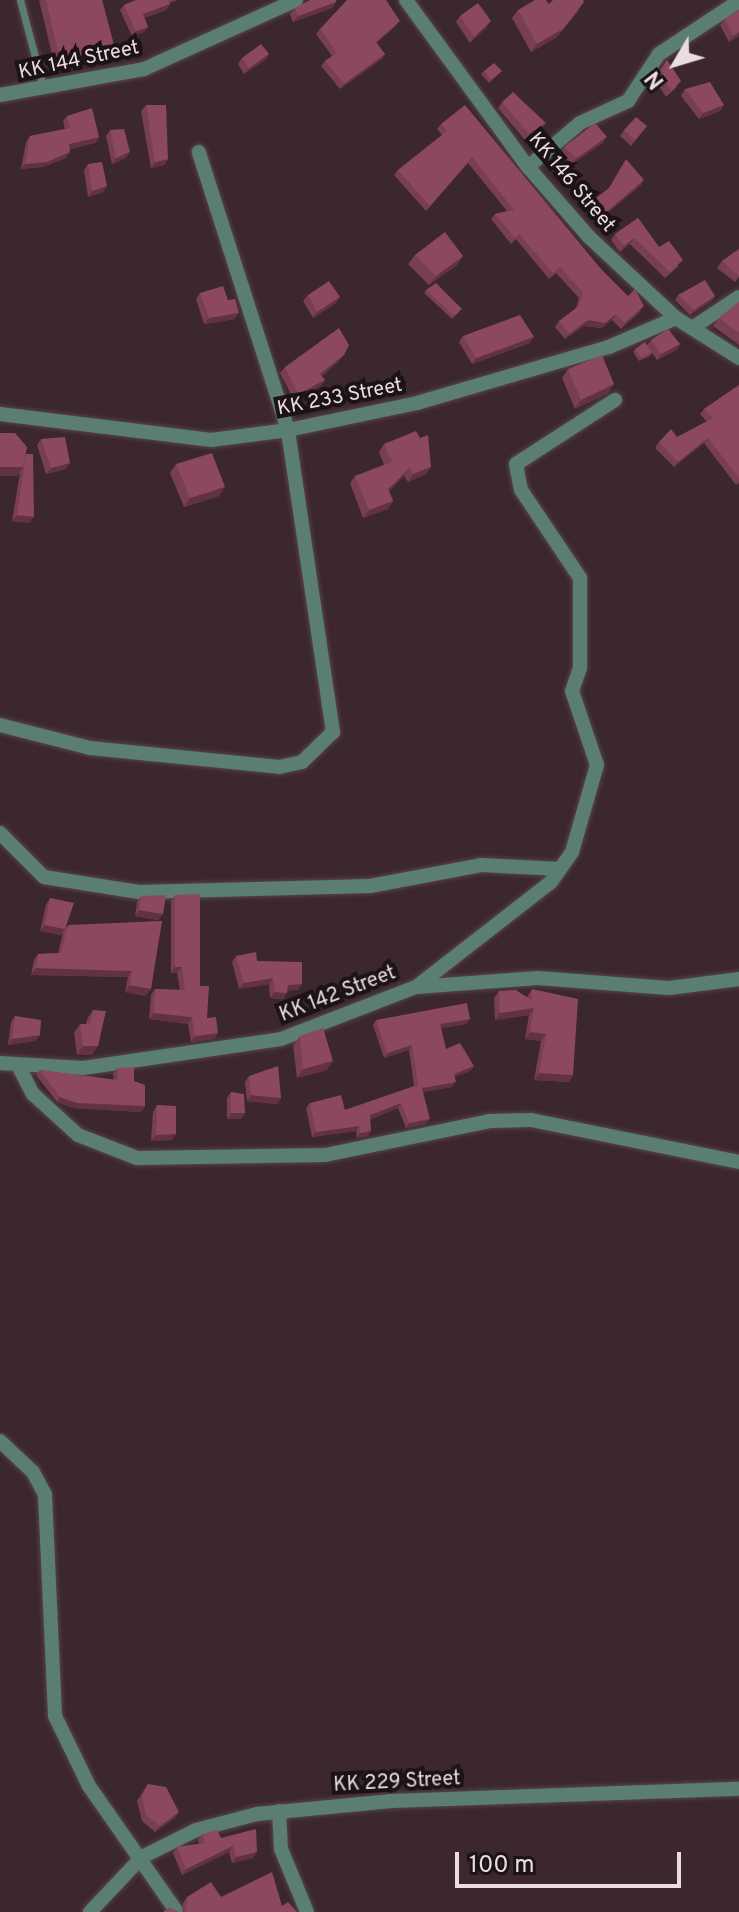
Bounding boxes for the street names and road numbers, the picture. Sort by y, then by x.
street label: KK 144 Street [16,37,142,85]
street label: KK 146 Street [523,128,619,238]
street label: KK 233 Street [275,374,405,422]
street label: KK 142 Street [276,962,400,1028]
street label: KK 229 Street [333,1768,461,1798]

